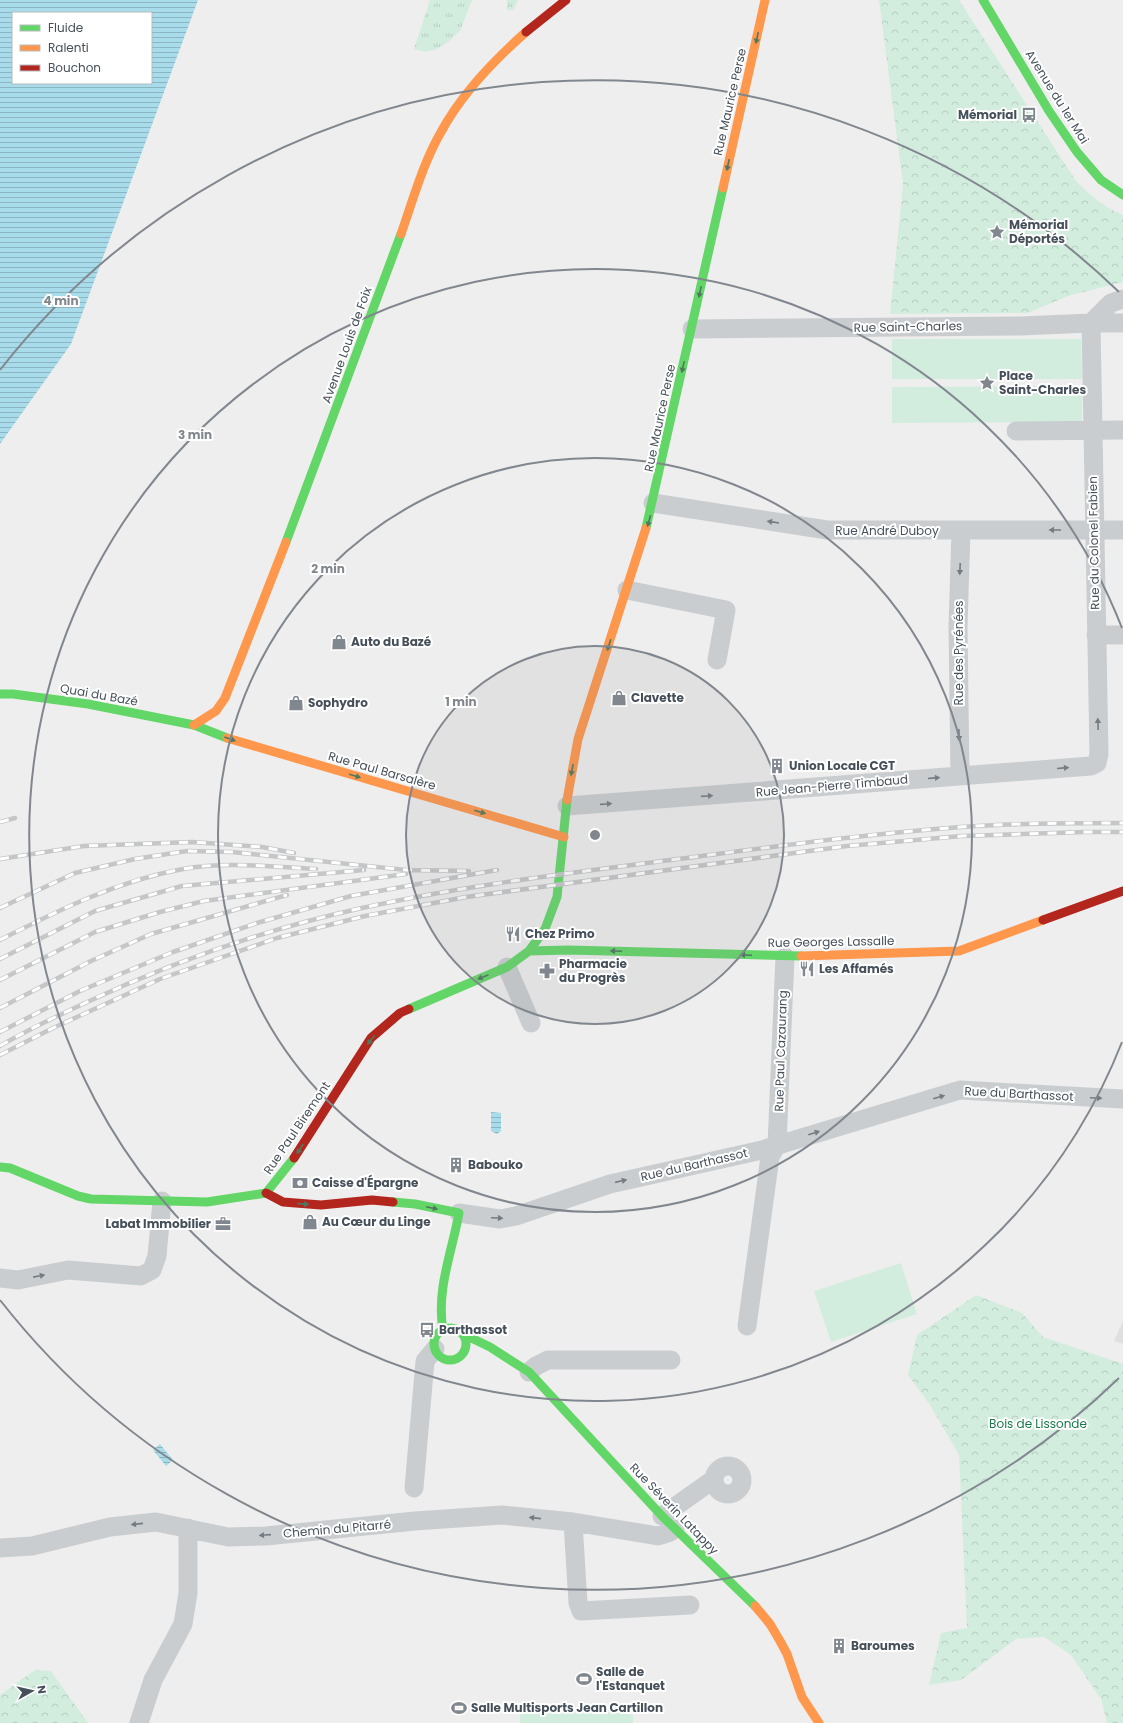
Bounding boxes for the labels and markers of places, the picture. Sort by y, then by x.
place label: Mémorial [958,106,1017,123]
bus stop icon: Mémorial [1020,106,1038,124]
place label: Mémorial Déportés [1009,216,1068,247]
place icon: Mémorial Déportés [988,223,1006,241]
place label: Place Saint-Charles [999,367,1086,398]
place icon: Place Saint-Charles [978,374,996,392]
shop icon: Auto du Bazé [330,633,348,651]
place label: Auto du Bazé [351,633,432,650]
shop icon: Clavette [610,689,628,707]
place label: Clavette [631,689,684,706]
shop icon: Sophydro [287,694,305,712]
place label: Sophydro [308,694,368,711]
building icon: Union Locale CGT [768,757,786,775]
place label: Union Locale CGT [789,757,895,774]
centre of rings [588,828,602,842]
restaurant icon: Chez Primo [504,925,522,943]
place label: Chez Primo [525,925,595,942]
place label: Pharmacie du Progrès [559,955,628,986]
restaurant icon: Les Affamés [798,960,816,978]
place label: Les Affamés [819,960,894,977]
pharmacy icon: Pharmacie du Progrès [538,962,556,980]
building icon: Babouko [447,1156,465,1174]
place label: Babouko [468,1156,523,1173]
bank icon: Caisse d'Épargne [291,1174,309,1192]
place label: Caisse d'Épargne [312,1174,419,1191]
shop icon: Au Cœur du Linge [301,1213,319,1231]
place label: Au Cœur du Linge [322,1213,431,1230]
place label: Labat Immobilier [106,1215,211,1232]
office icon: Labat Immobilier [214,1215,232,1233]
bus stop icon: Barthassot [418,1321,436,1339]
place label: Barthassot [439,1321,507,1338]
building icon: Baroumes [830,1637,848,1655]
place label: Baroumes [851,1637,915,1654]
place label: Salle de l'Estanquet [596,1663,665,1694]
sports icon: Salle de l'Estanquet [575,1670,593,1688]
sports icon: Salle Multisports Jean Cartillon [450,1699,468,1717]
place label: Salle Multisports Jean Cartillon [471,1699,663,1716]

